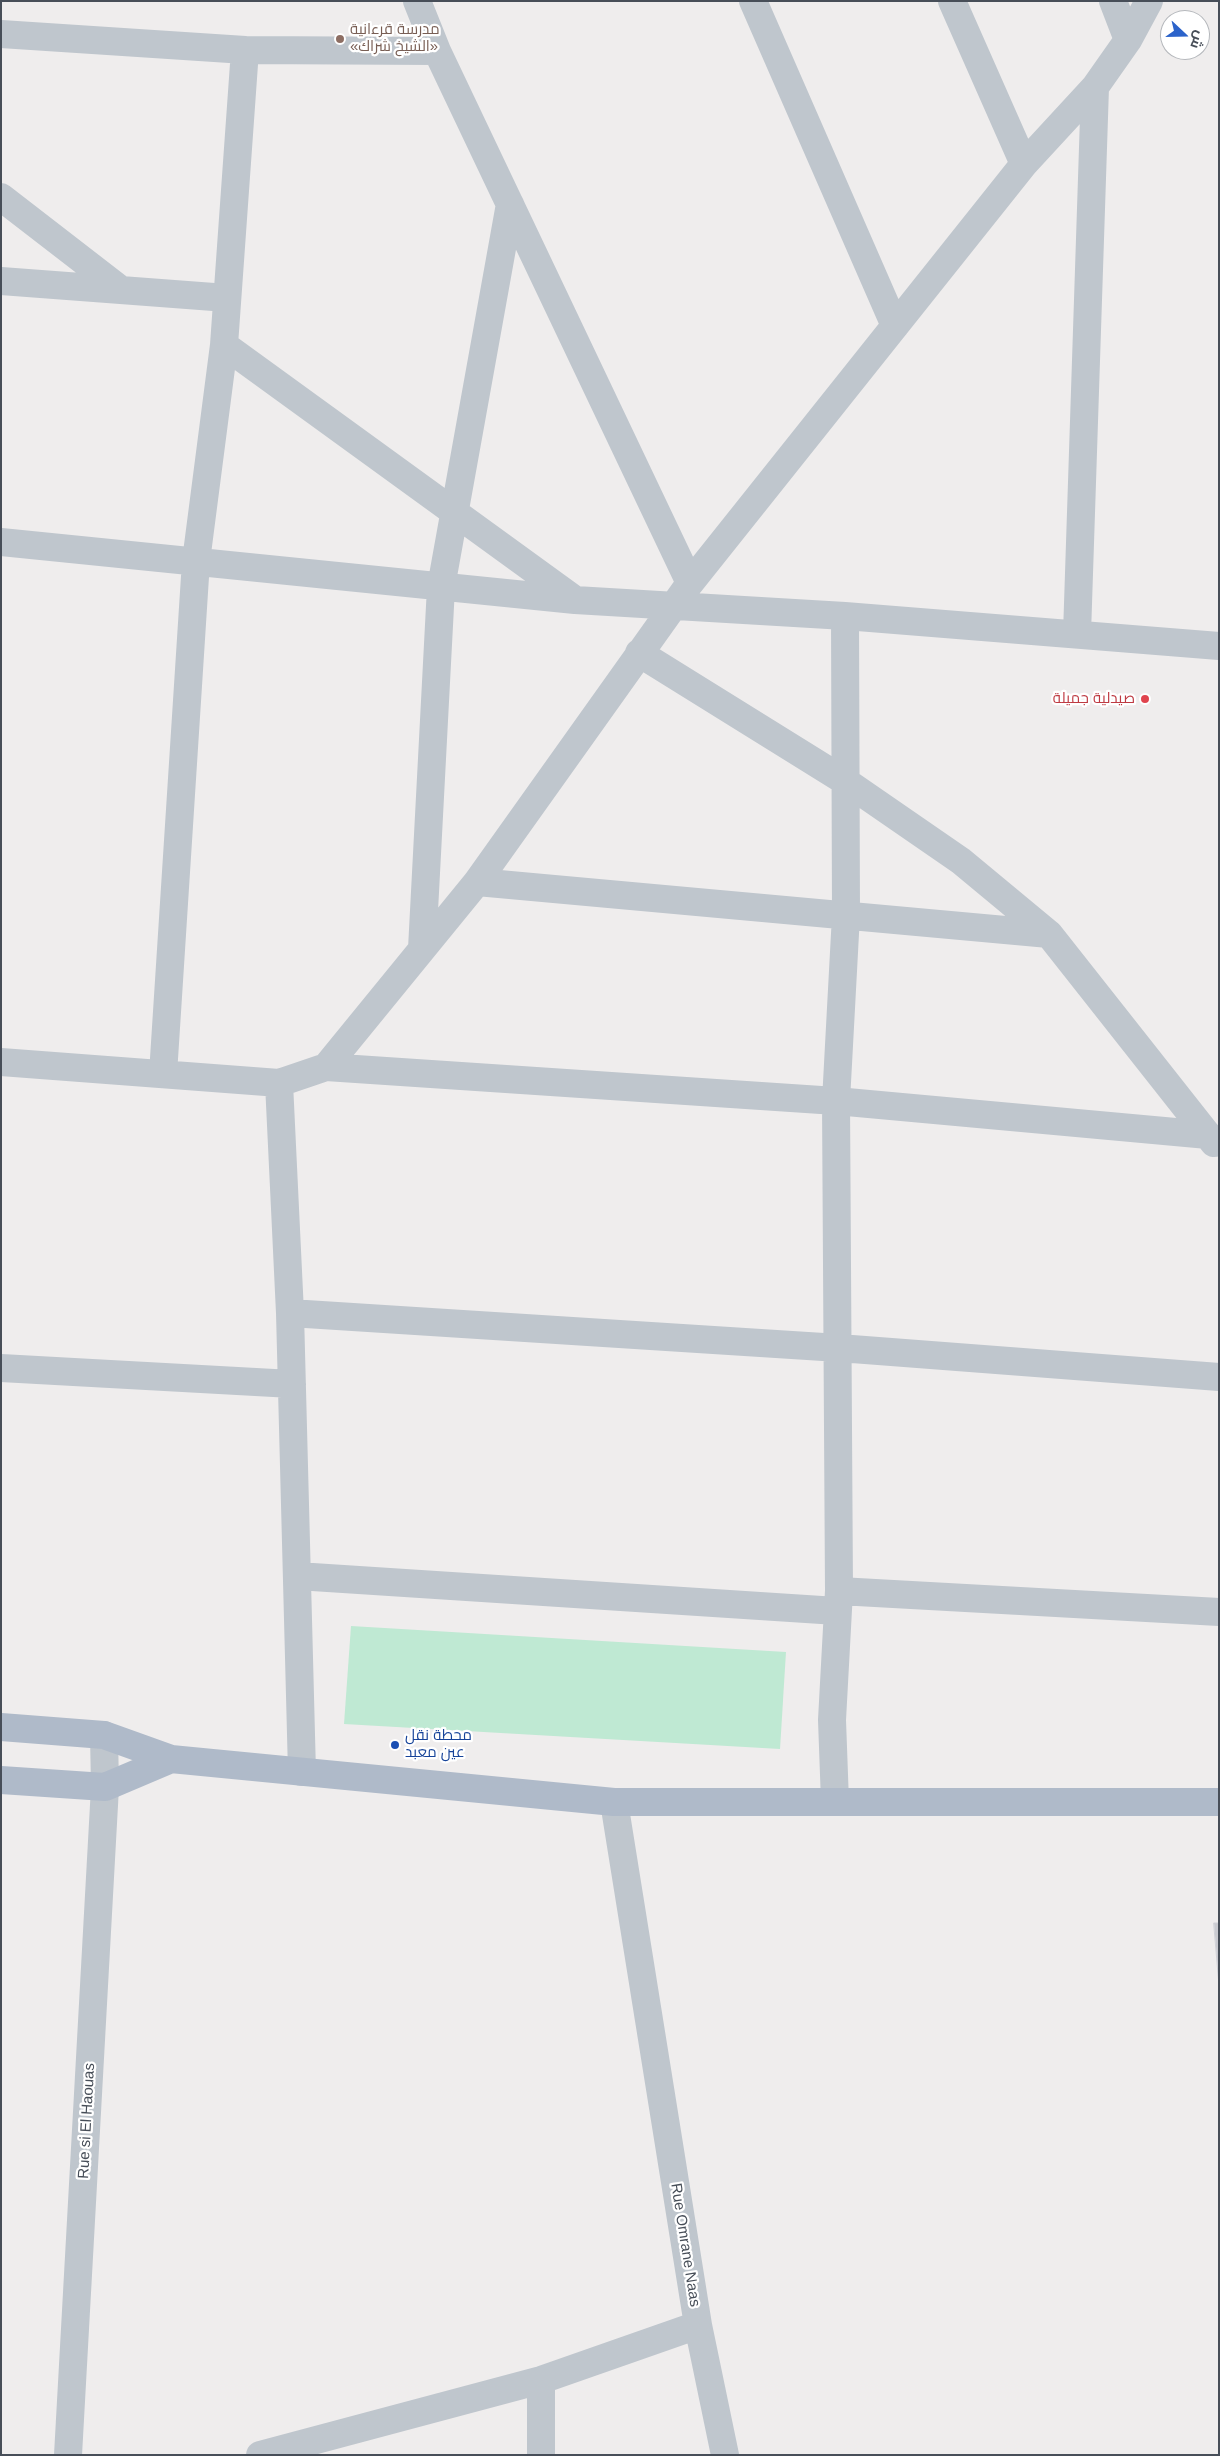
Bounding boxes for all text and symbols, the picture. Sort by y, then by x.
north arrow [1160,10,1210,60]
place label: مدرسة قرءانية «الشيخ شراك» [350,21,440,56]
text: ش [1187,29,1209,51]
marker: مدرسة قرءانية «الشيخ شراك» [334,33,346,45]
place label: صيدلية جميلة [1053,690,1135,708]
marker: صيدلية جميلة [1139,693,1151,705]
place label: محطة نقل عين معبد [405,1727,472,1762]
marker: محطة نقل عين معبد [389,1739,401,1751]
street label: Rue si El Haouas [75,2063,99,2179]
street label: Rue Omrane Naas [666,2182,704,2308]

